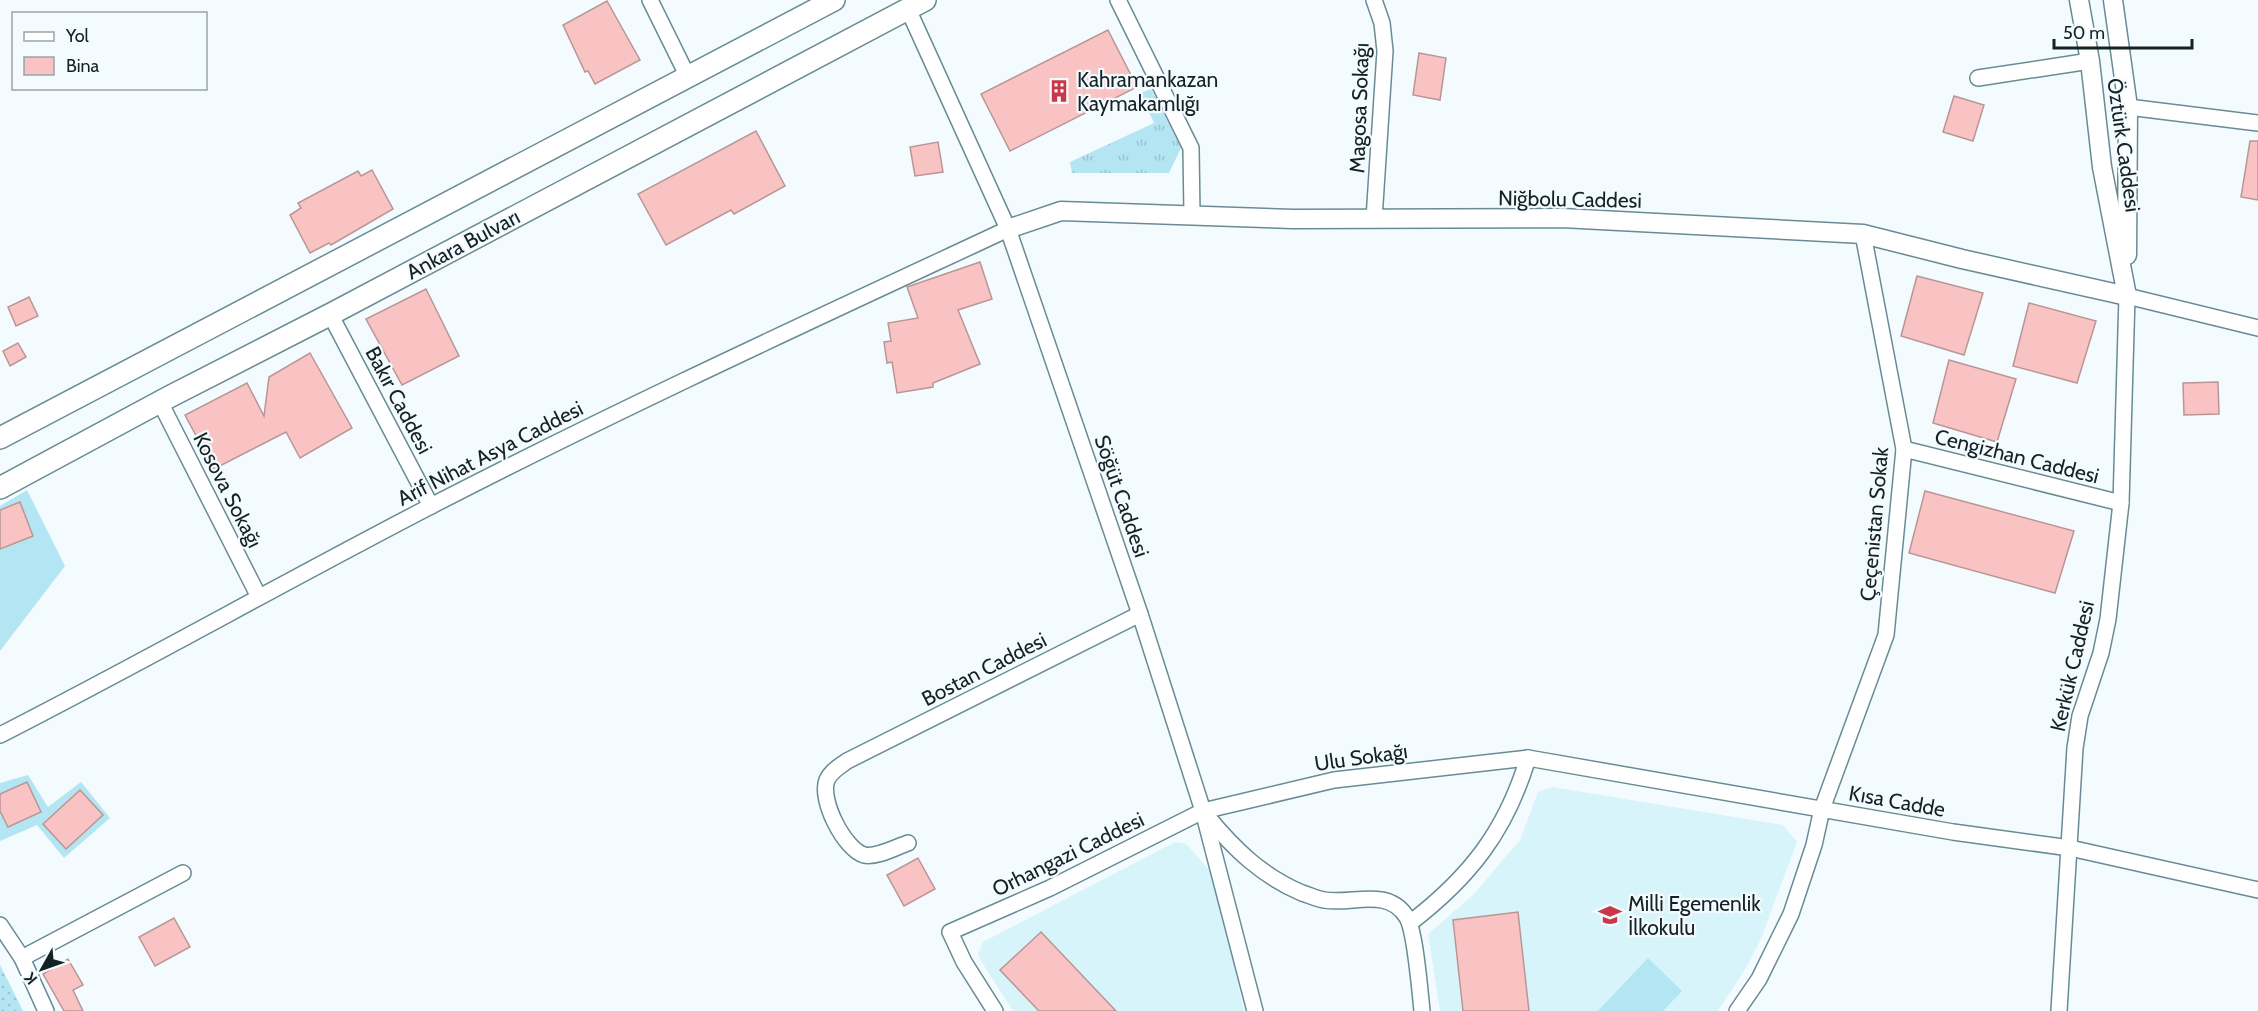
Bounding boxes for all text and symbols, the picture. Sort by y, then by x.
legend [12,12,207,90]
scale bar [2054,12,2192,50]
text: 50 m [2063,22,2105,44]
text: Yol [65,25,90,47]
street label: Magosa Sokağı [1344,42,1374,174]
text: Bina [66,55,100,77]
place label: Kahramankazan Kaymakamlığı [1077,67,1218,116]
street label: Öztürk Caddesi [2102,76,2146,214]
building icon: Kahramankazan Kaymakamlığı [1046,78,1072,104]
street label: Niğbolu Caddesi [1498,185,1642,213]
street label: Ankara Bulvarı [402,204,524,284]
street label: Bakır Caddesi [360,342,438,458]
street label: Arif Nihat Asya Caddesi [393,395,587,511]
street label: Cengizhan Caddesi [1932,423,2102,489]
street label: Kosova Sokağı [188,428,268,552]
street label: Söğüt Caddesi [1089,432,1155,560]
street label: Çeçenistan Sokak [1855,445,1893,602]
street label: Kerkük Caddesi [2045,598,2099,734]
street label: Bostan Caddesi [917,627,1051,711]
street label: Ulu Sokağı [1313,738,1409,776]
street label: Kısa Cadde [1847,780,1947,822]
street label: Orhangazi Caddesi [988,806,1148,902]
place label: Milli Egemenlik İlkokulu [1628,891,1761,940]
school or university icon: Milli Egemenlik İlkokulu [1597,902,1623,928]
north arrow [12,939,72,999]
text: K [20,968,41,988]

